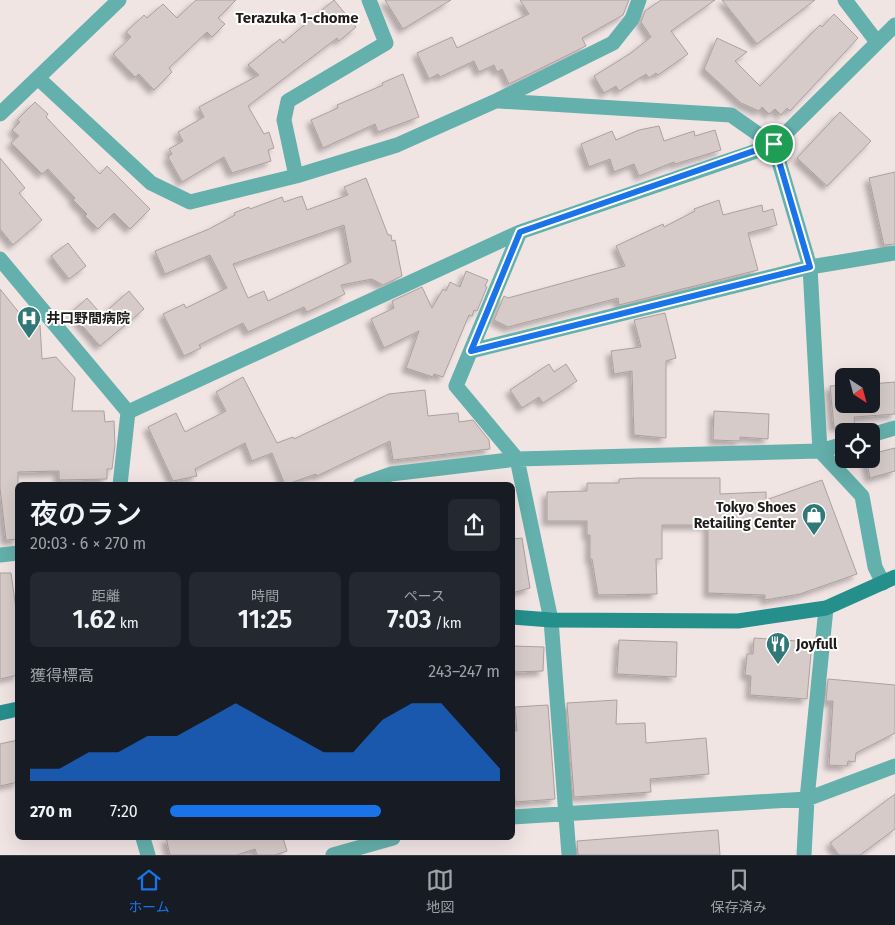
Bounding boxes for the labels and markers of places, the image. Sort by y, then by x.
pin [753,123,795,165]
hospital icon: 井口野間病院 [16,305,42,339]
place label: 井口野間病院 [46,310,130,327]
place label: Tokyo Shoes Retailing Center [694,499,796,532]
shop icon: Tokyo Shoes Retailing Center [801,502,827,536]
restaurant icon: Joyfull [765,631,791,665]
place label: Joyfull [795,636,838,653]

